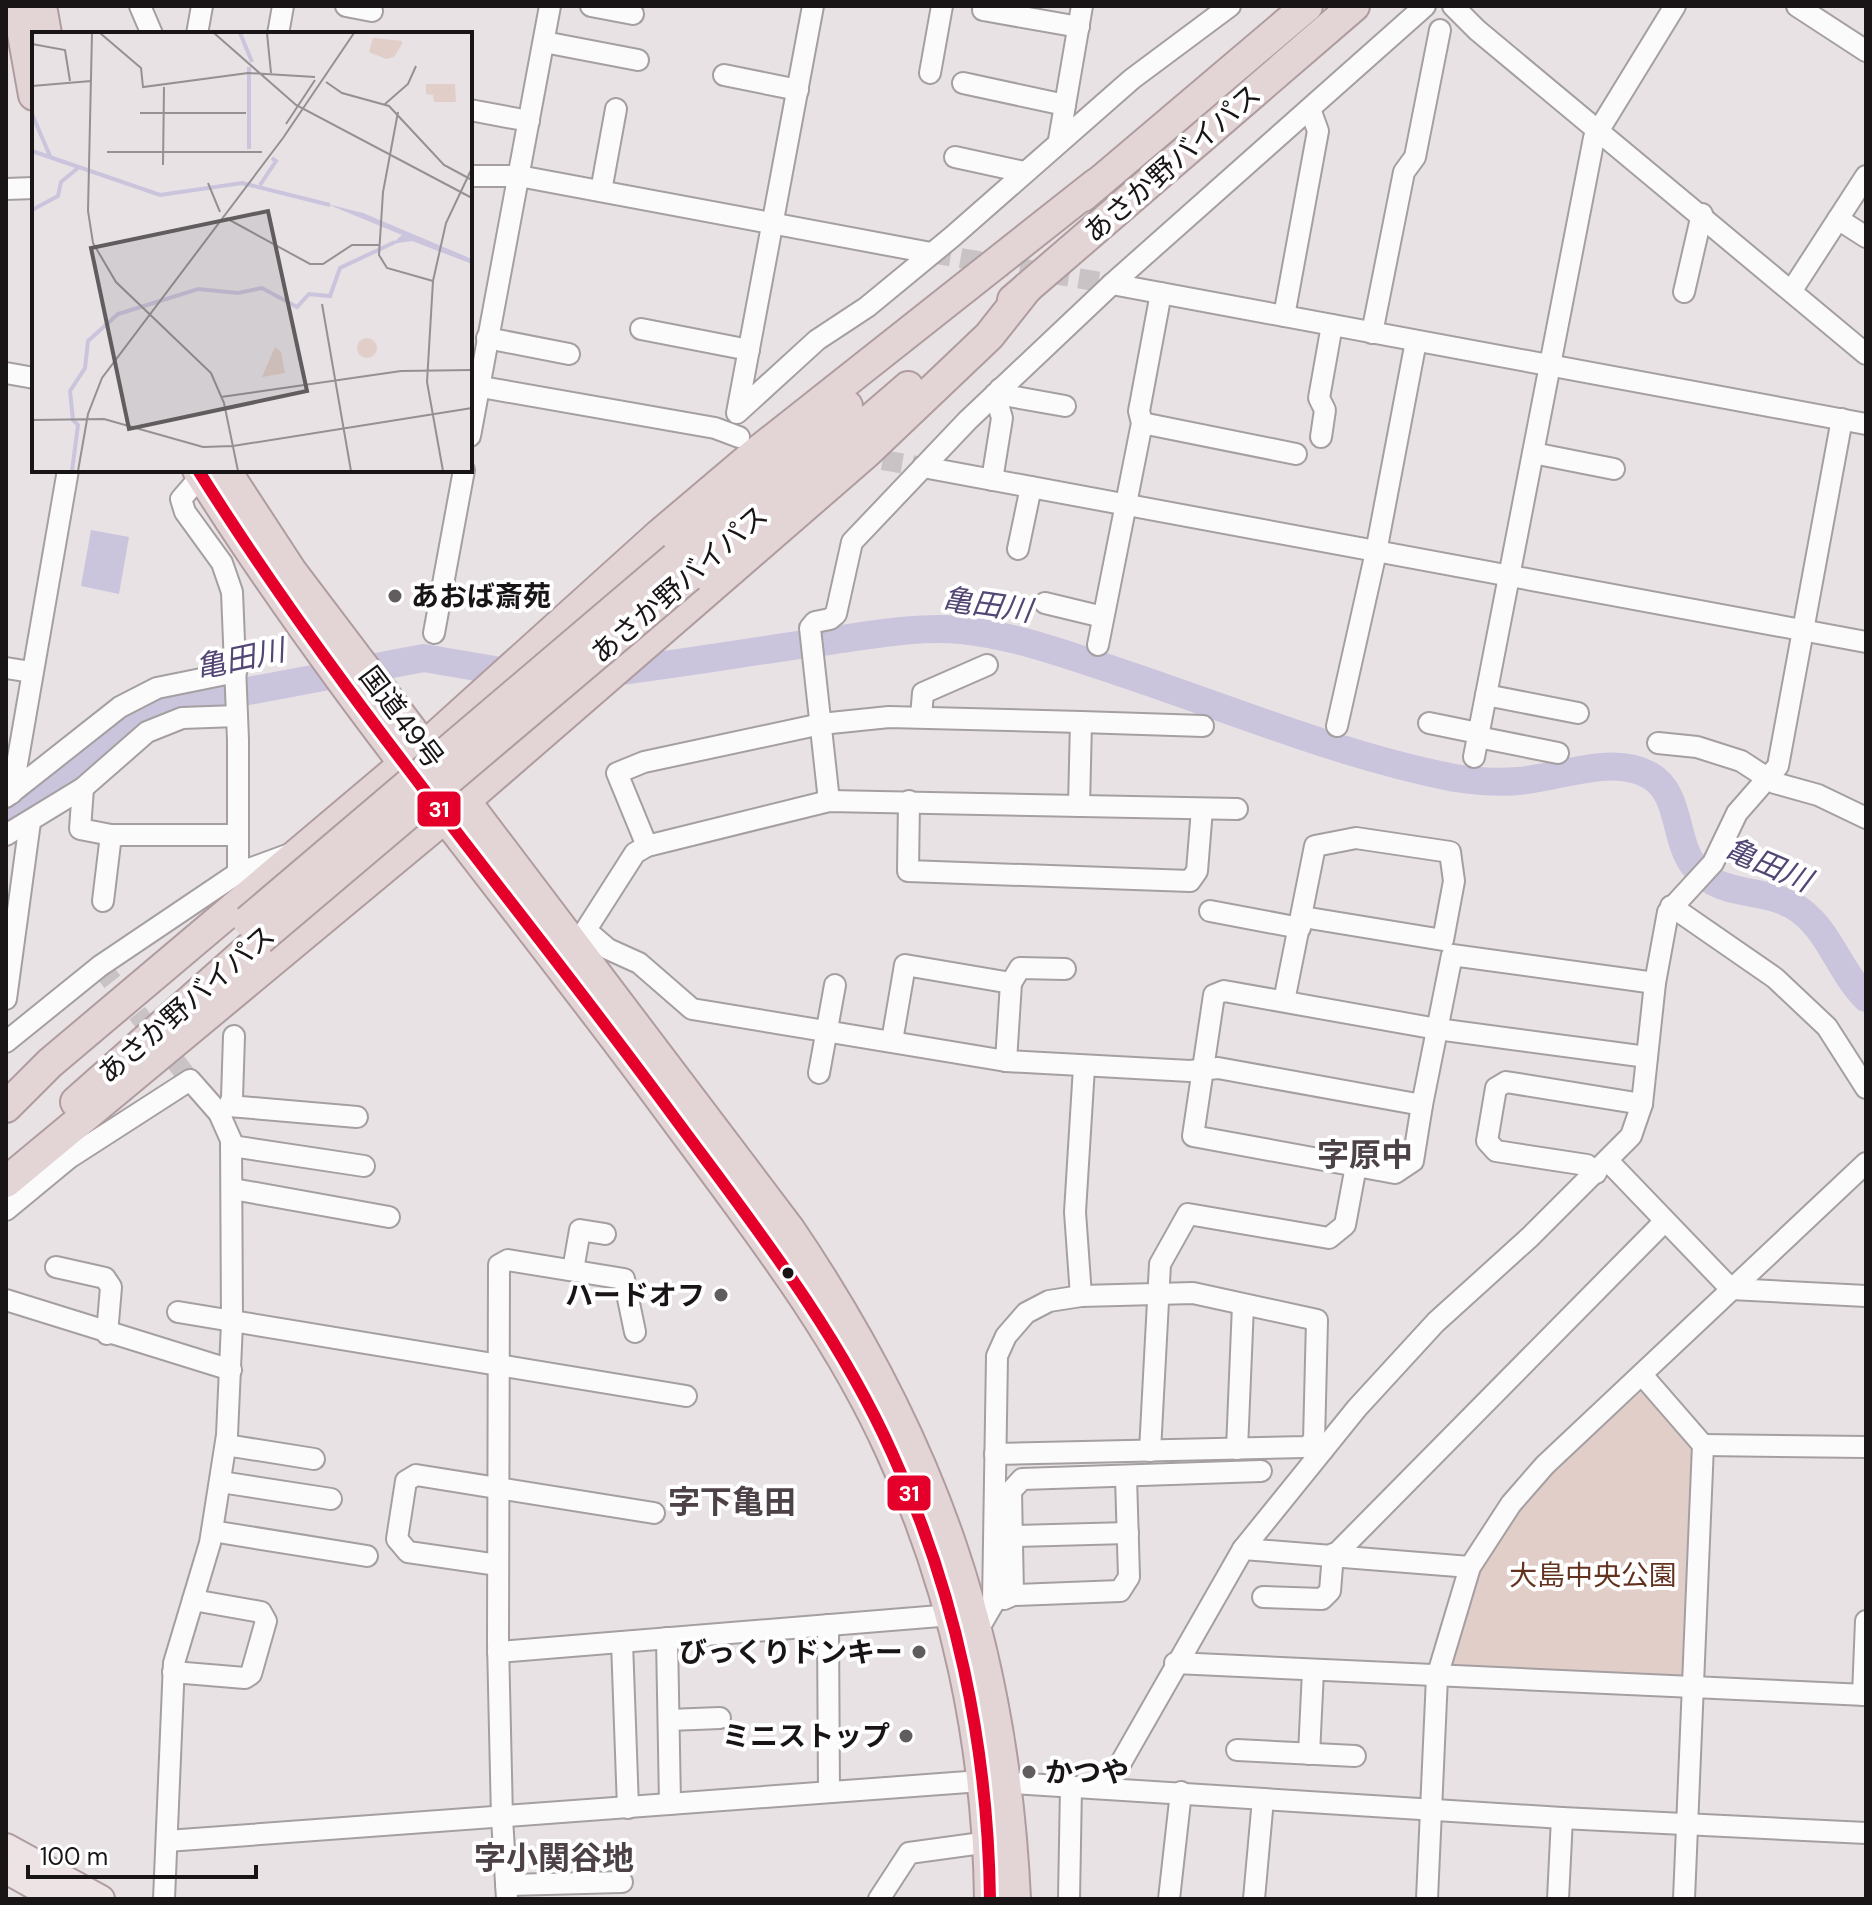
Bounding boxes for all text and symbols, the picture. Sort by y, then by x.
inset map [32,32,472,472]
street label: あさか野バイパス [1076,76,1269,251]
street label: あさか野バイパス [583,497,776,672]
place label: あおば斎苑 [411,578,551,615]
water label: 亀田川 [940,579,1037,630]
marker: あおば斎苑 [386,587,404,605]
water label: 亀田川 [192,629,291,687]
street label: 国道49号 [351,659,452,776]
line badge: 31 [416,790,462,828]
text: 31 [428,795,450,824]
water label: 亀田川 [1719,829,1820,901]
street label: あさか野バイパス [90,917,283,1092]
district label: 字原中 [1317,1134,1413,1176]
unlabelled marker [780,1265,796,1281]
place label: ハードオフ [565,1277,705,1314]
marker: ハードオフ [712,1286,730,1304]
line badge: 31 [886,1474,932,1512]
text: 31 [898,1479,920,1508]
district label: 字下亀田 [668,1481,796,1523]
park label: 大島中央公園 [1509,1557,1677,1594]
place label: びっくりドンキー [679,1634,903,1671]
marker: びっくりドンキー [910,1643,928,1661]
place label: ミニストップ [722,1718,890,1755]
marker: ミニストップ [897,1727,915,1745]
place label: かつや [1045,1754,1129,1791]
marker: かつや [1020,1763,1038,1781]
scale bar [28,1829,256,1879]
district label: 字小関谷地 [474,1837,634,1879]
text: 100 m [40,1841,108,1872]

